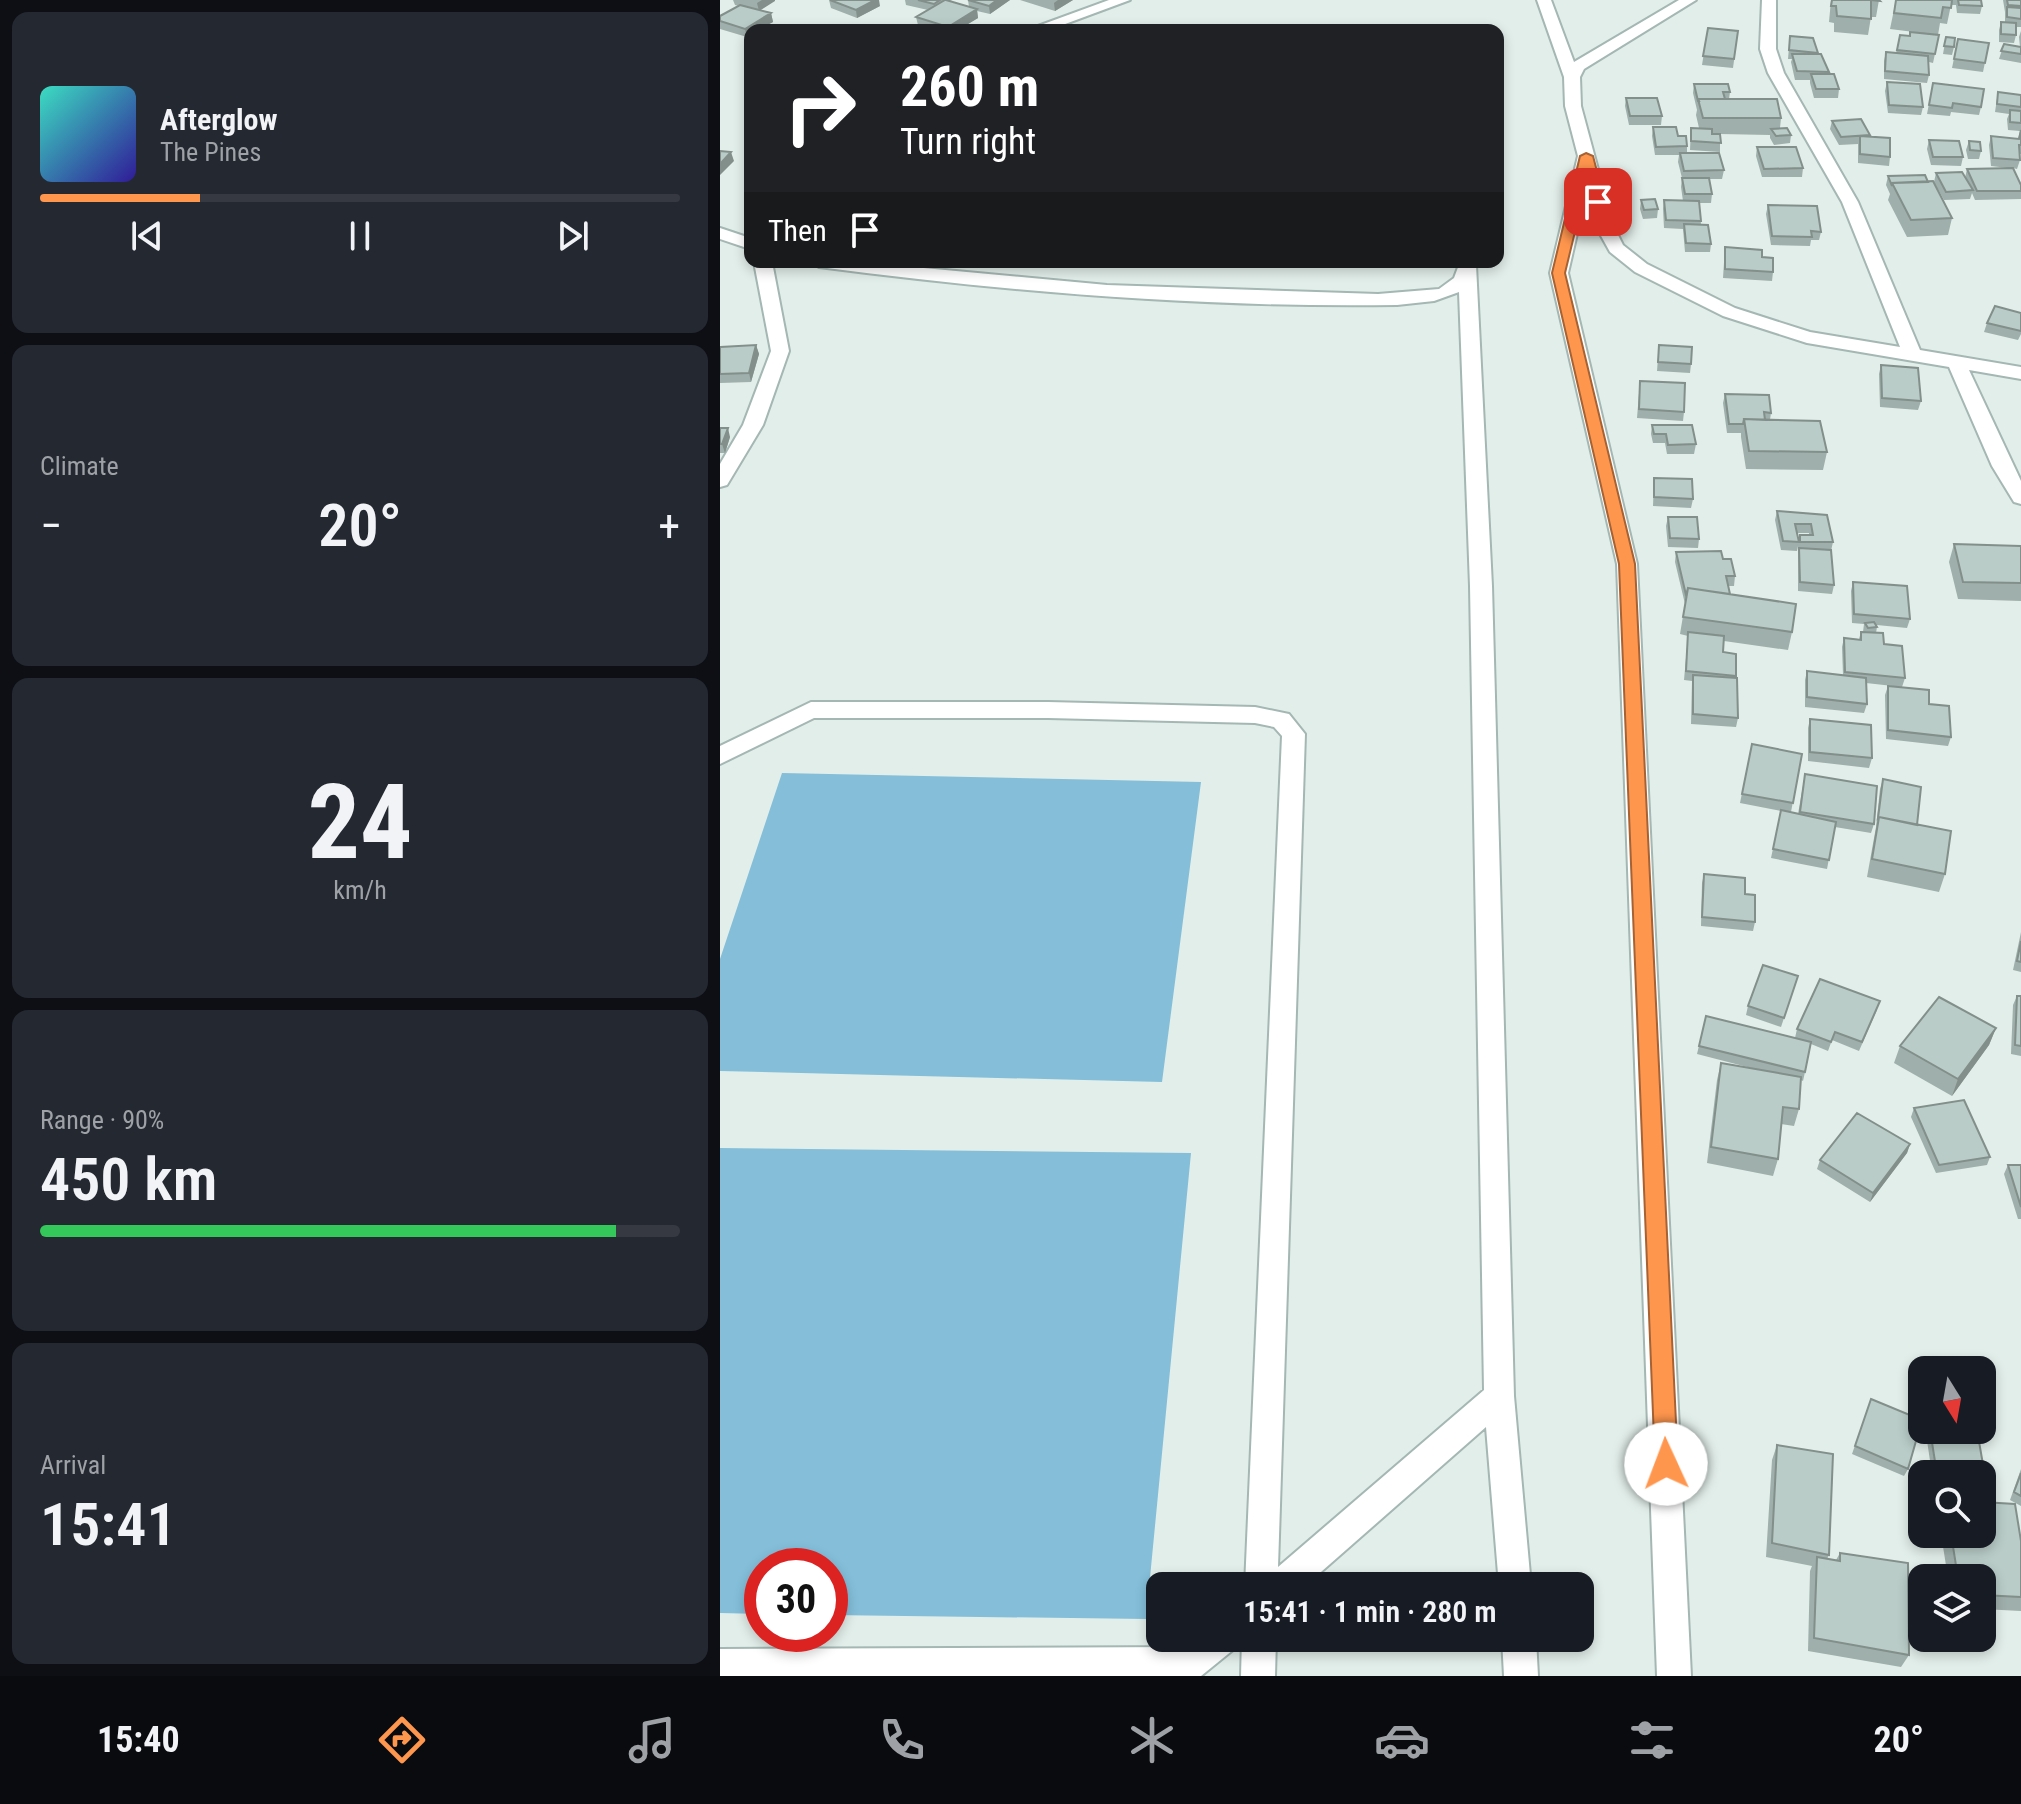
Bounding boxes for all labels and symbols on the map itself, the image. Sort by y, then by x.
pin [1564,168,1632,236]
north arrow [1908,1356,1996,1444]
position arrow [1624,1422,1708,1506]
speed limit sign: 30 [744,1548,848,1652]

